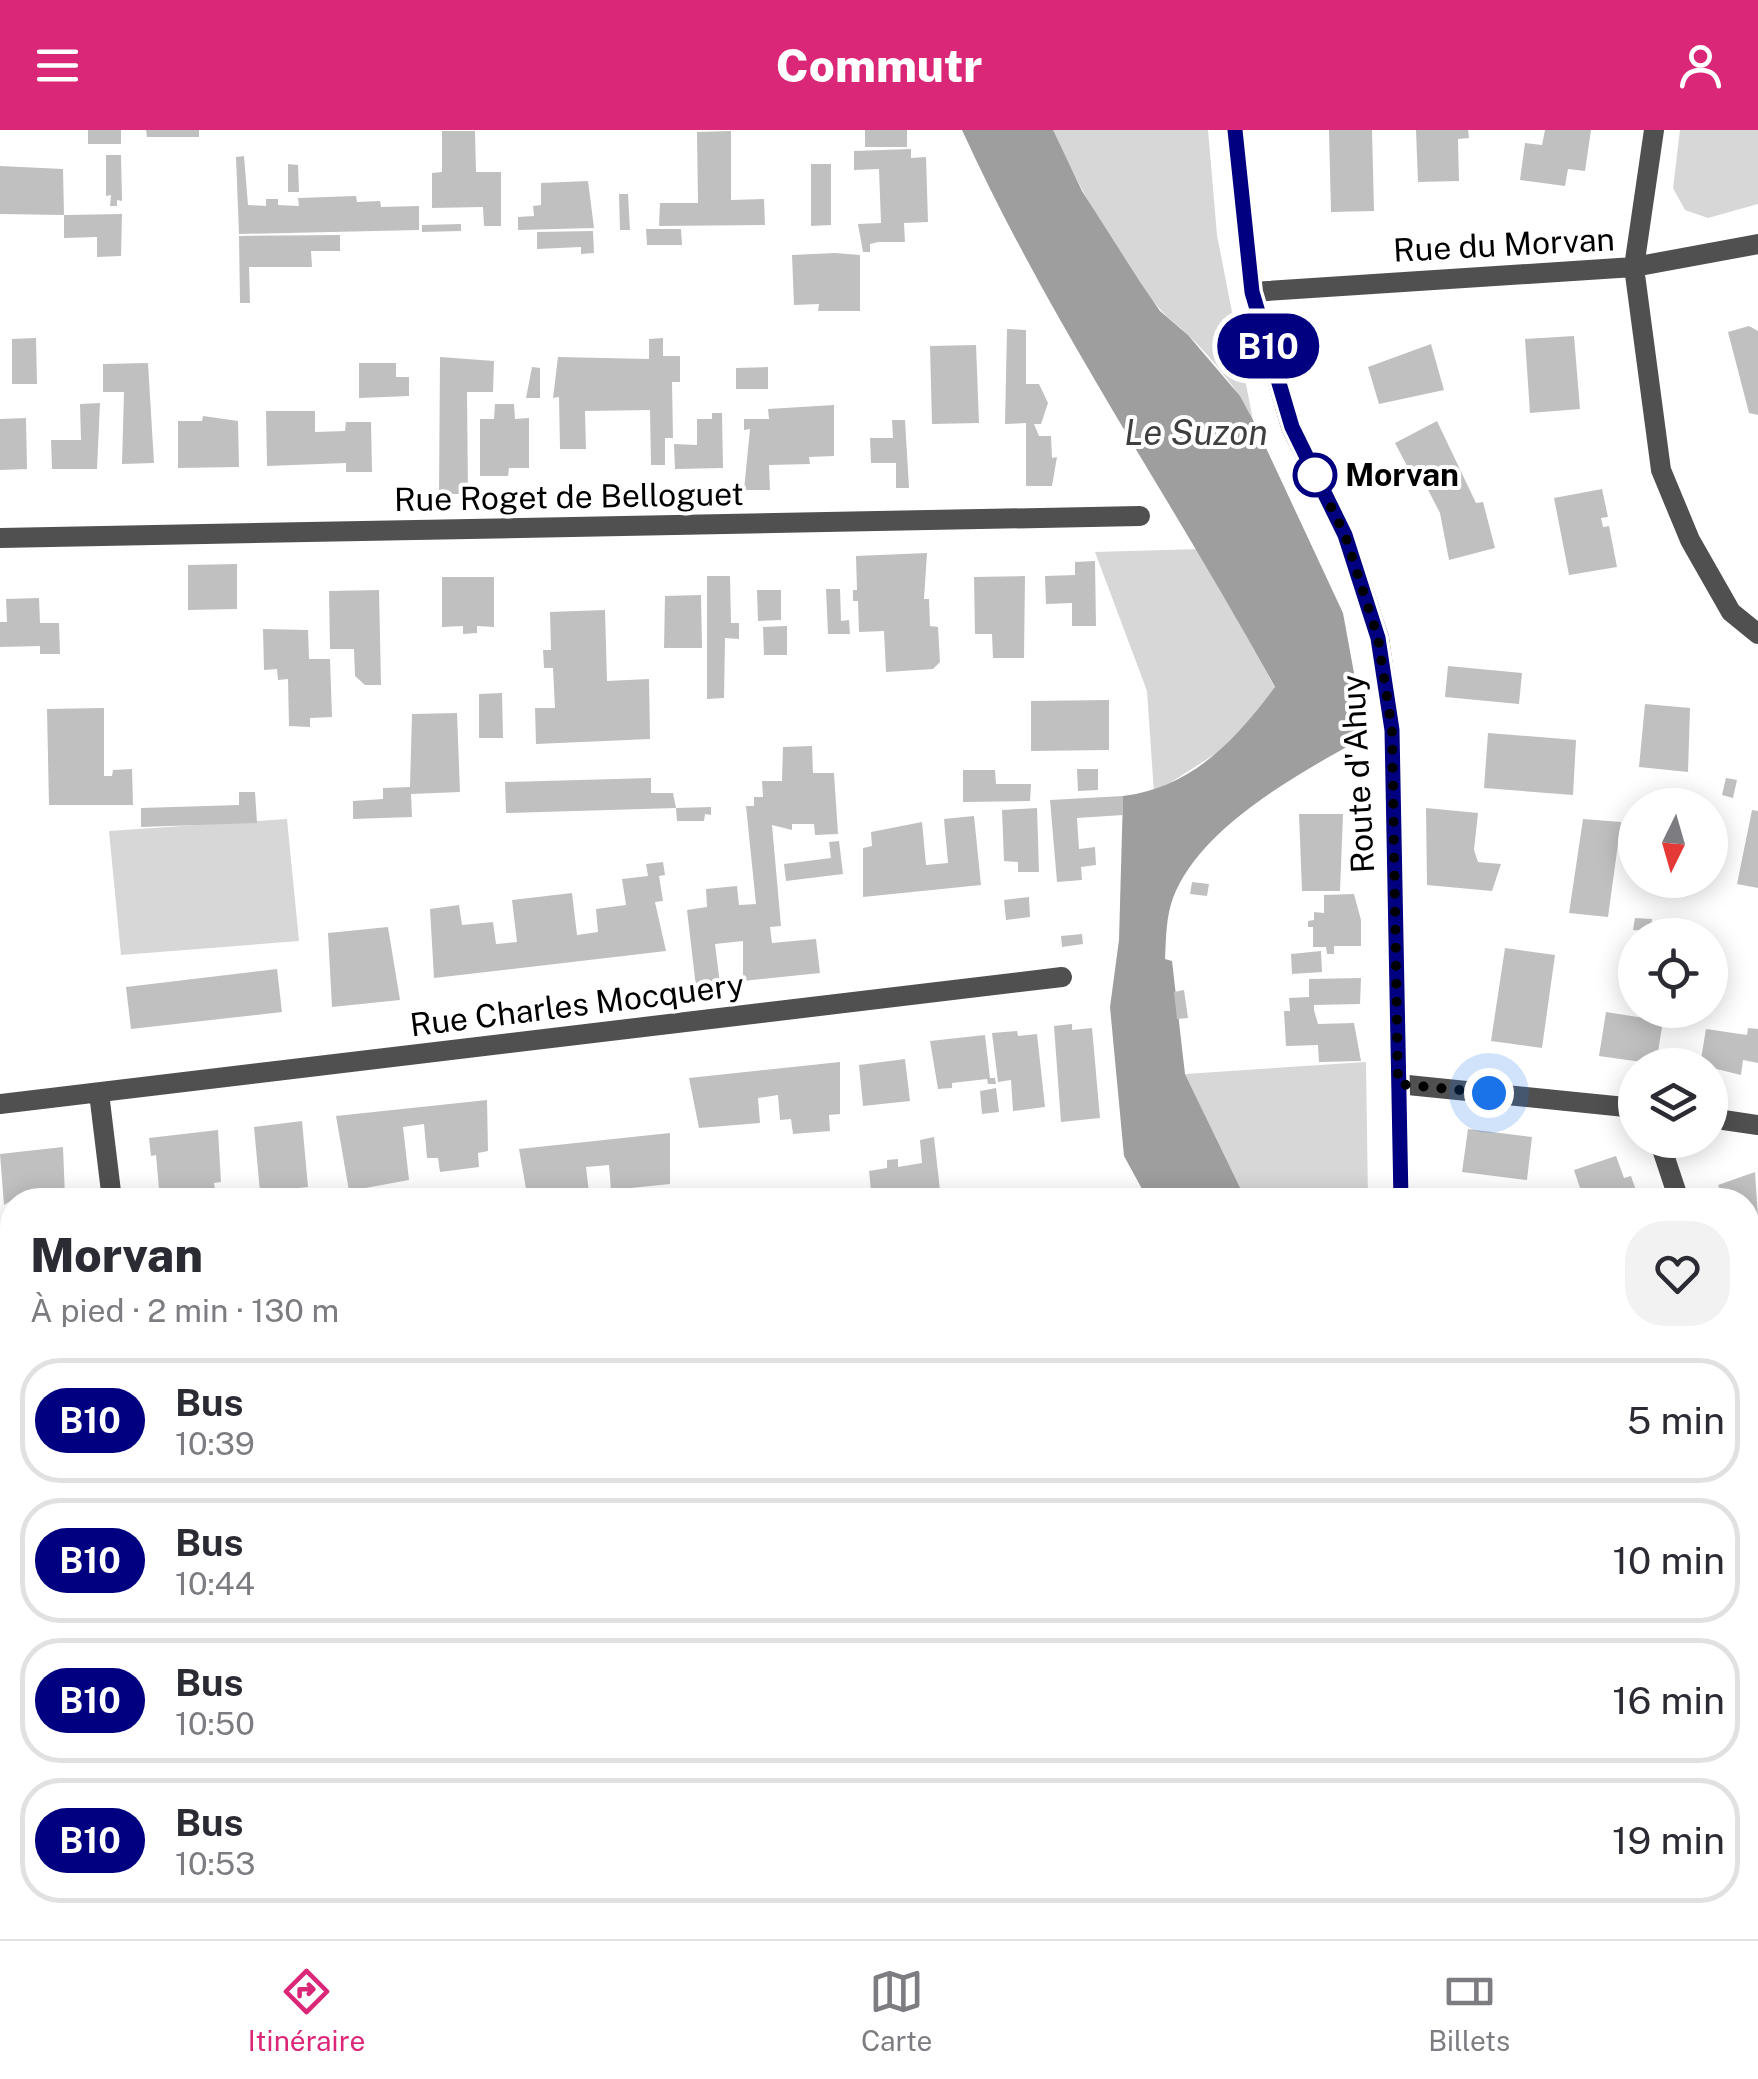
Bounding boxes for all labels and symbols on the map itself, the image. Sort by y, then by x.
street label: Rue du Morvan [1392,220,1616,269]
line badge: B10 [1210,314,1326,378]
water label: Le Suzon [1124,412,1268,453]
marker: Morvan [1294,454,1336,496]
place label: Morvan [1345,456,1459,493]
street label: Rue Roget de Belloguet [394,475,744,518]
street label: Route d'Ahuy [1334,674,1381,874]
north arrow [1618,788,1728,898]
street label: Rue Charles Mocquery [408,966,746,1043]
your location [1464,1068,1514,1118]

